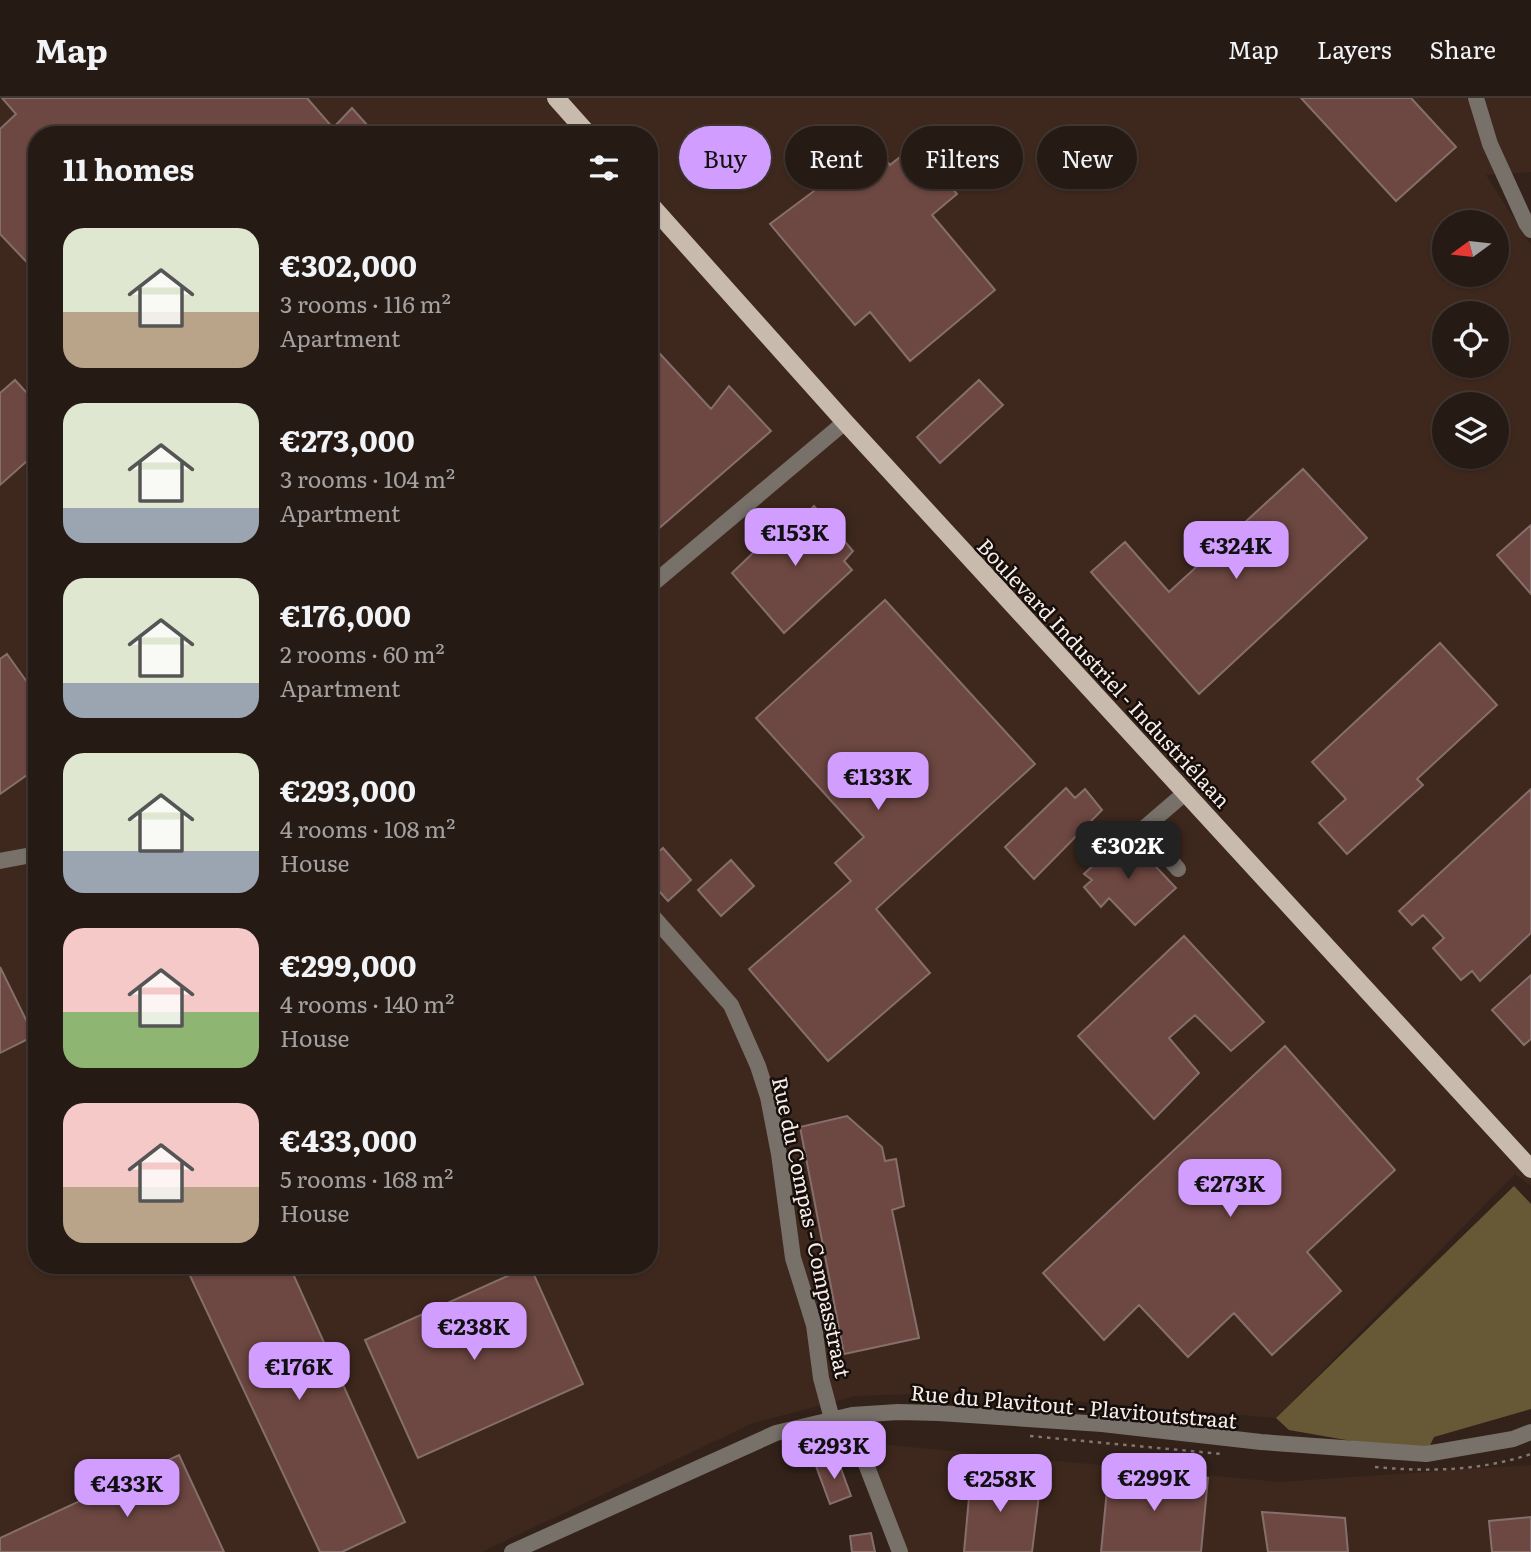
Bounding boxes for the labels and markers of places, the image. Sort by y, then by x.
pin: €153K [746,508,844,568]
pin: €324K [1187,522,1285,581]
pin: €133K [829,752,927,812]
pin: €302K [1079,822,1177,881]
pin: €273K [1181,1160,1279,1219]
pin: €238K [425,1302,523,1362]
pin: €176K [250,1342,348,1402]
pin: €293K [785,1422,883,1481]
pin: €258K [951,1454,1049,1514]
pin: €299K [1105,1454,1203,1513]
pin: €433K [78,1460,176,1519]

